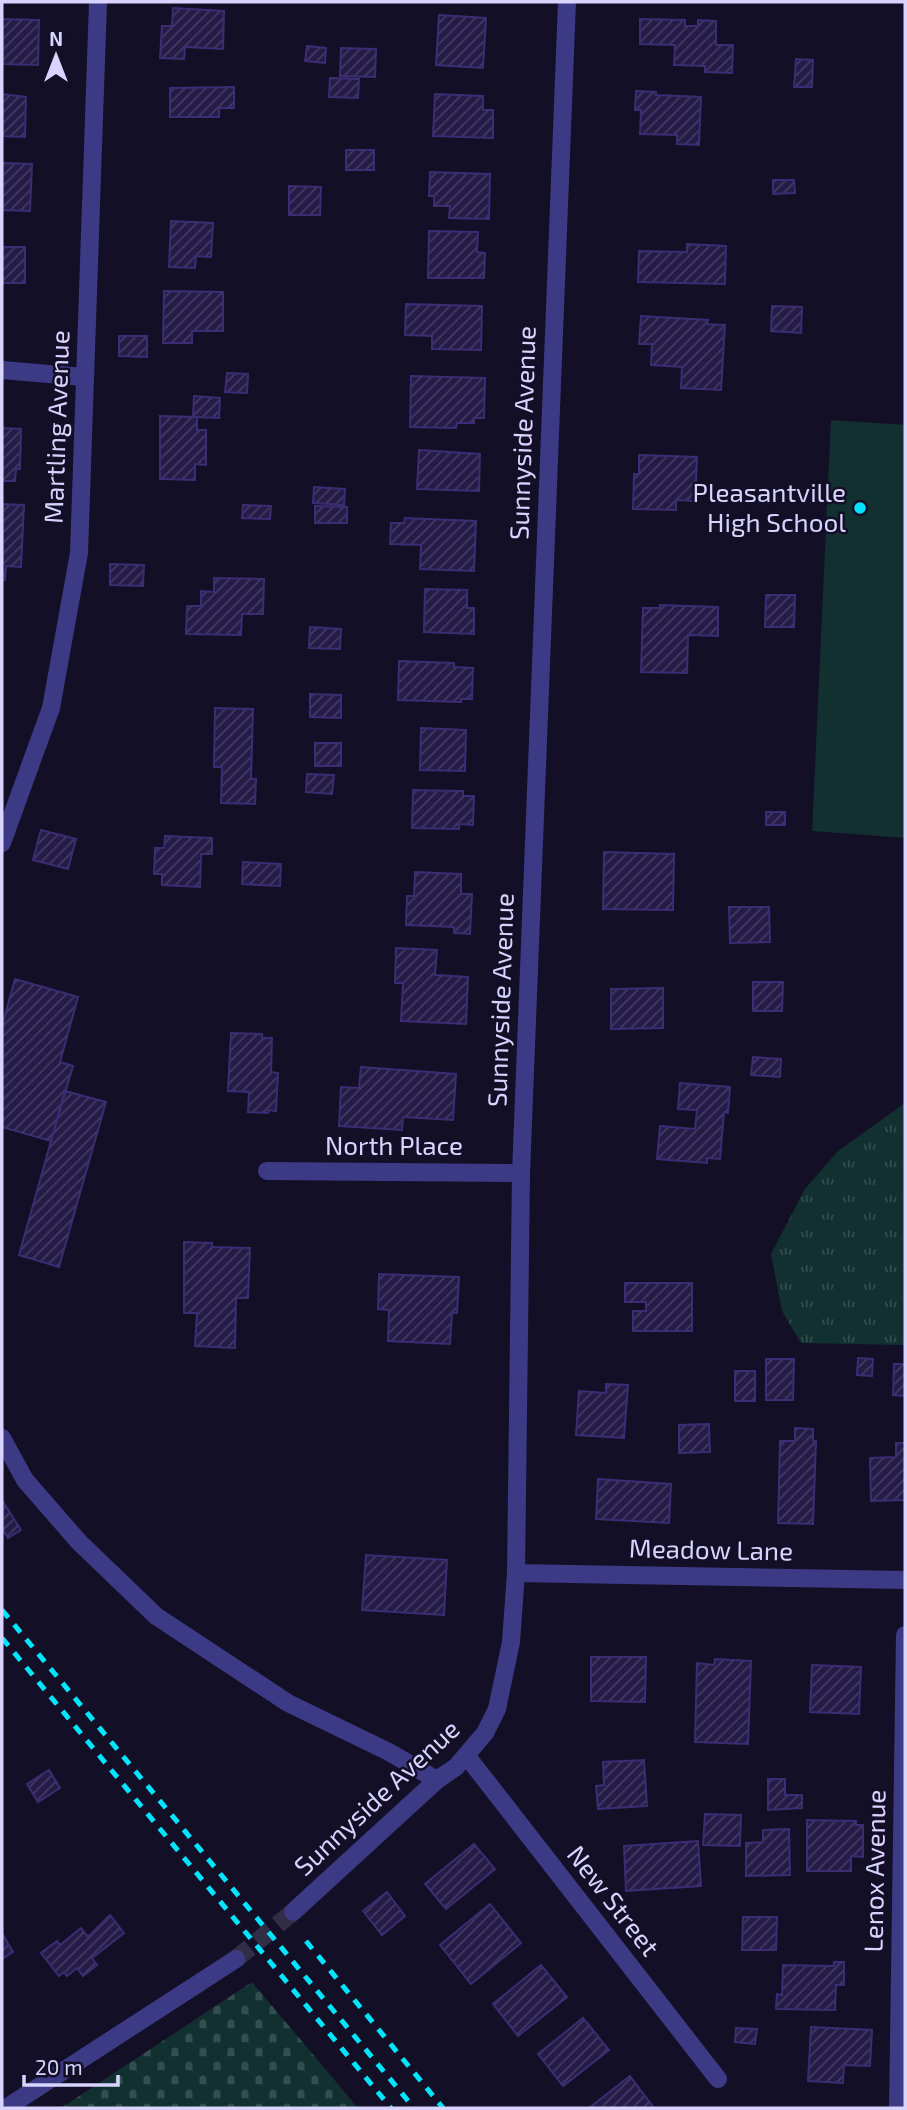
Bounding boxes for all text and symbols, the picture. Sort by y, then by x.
north arrow [21,21,91,91]
text: N [49,27,63,50]
street label: Sunnyside Avenue [502,325,541,541]
street label: Martling Avenue [37,330,74,524]
place label: Pleasantville High School [693,476,846,537]
marker: Pleasantville High School [852,500,868,516]
street label: Sunnyside Avenue [480,892,519,1108]
street label: North Place [325,1129,463,1160]
street label: Meadow Lane [629,1532,793,1565]
street label: Sunnyside Avenue [287,1713,465,1881]
street label: Lenox Avenue [857,1789,890,1953]
street label: New Street [562,1839,667,1961]
scale bar [24,2044,119,2088]
text: 20 m [35,2054,83,2079]

